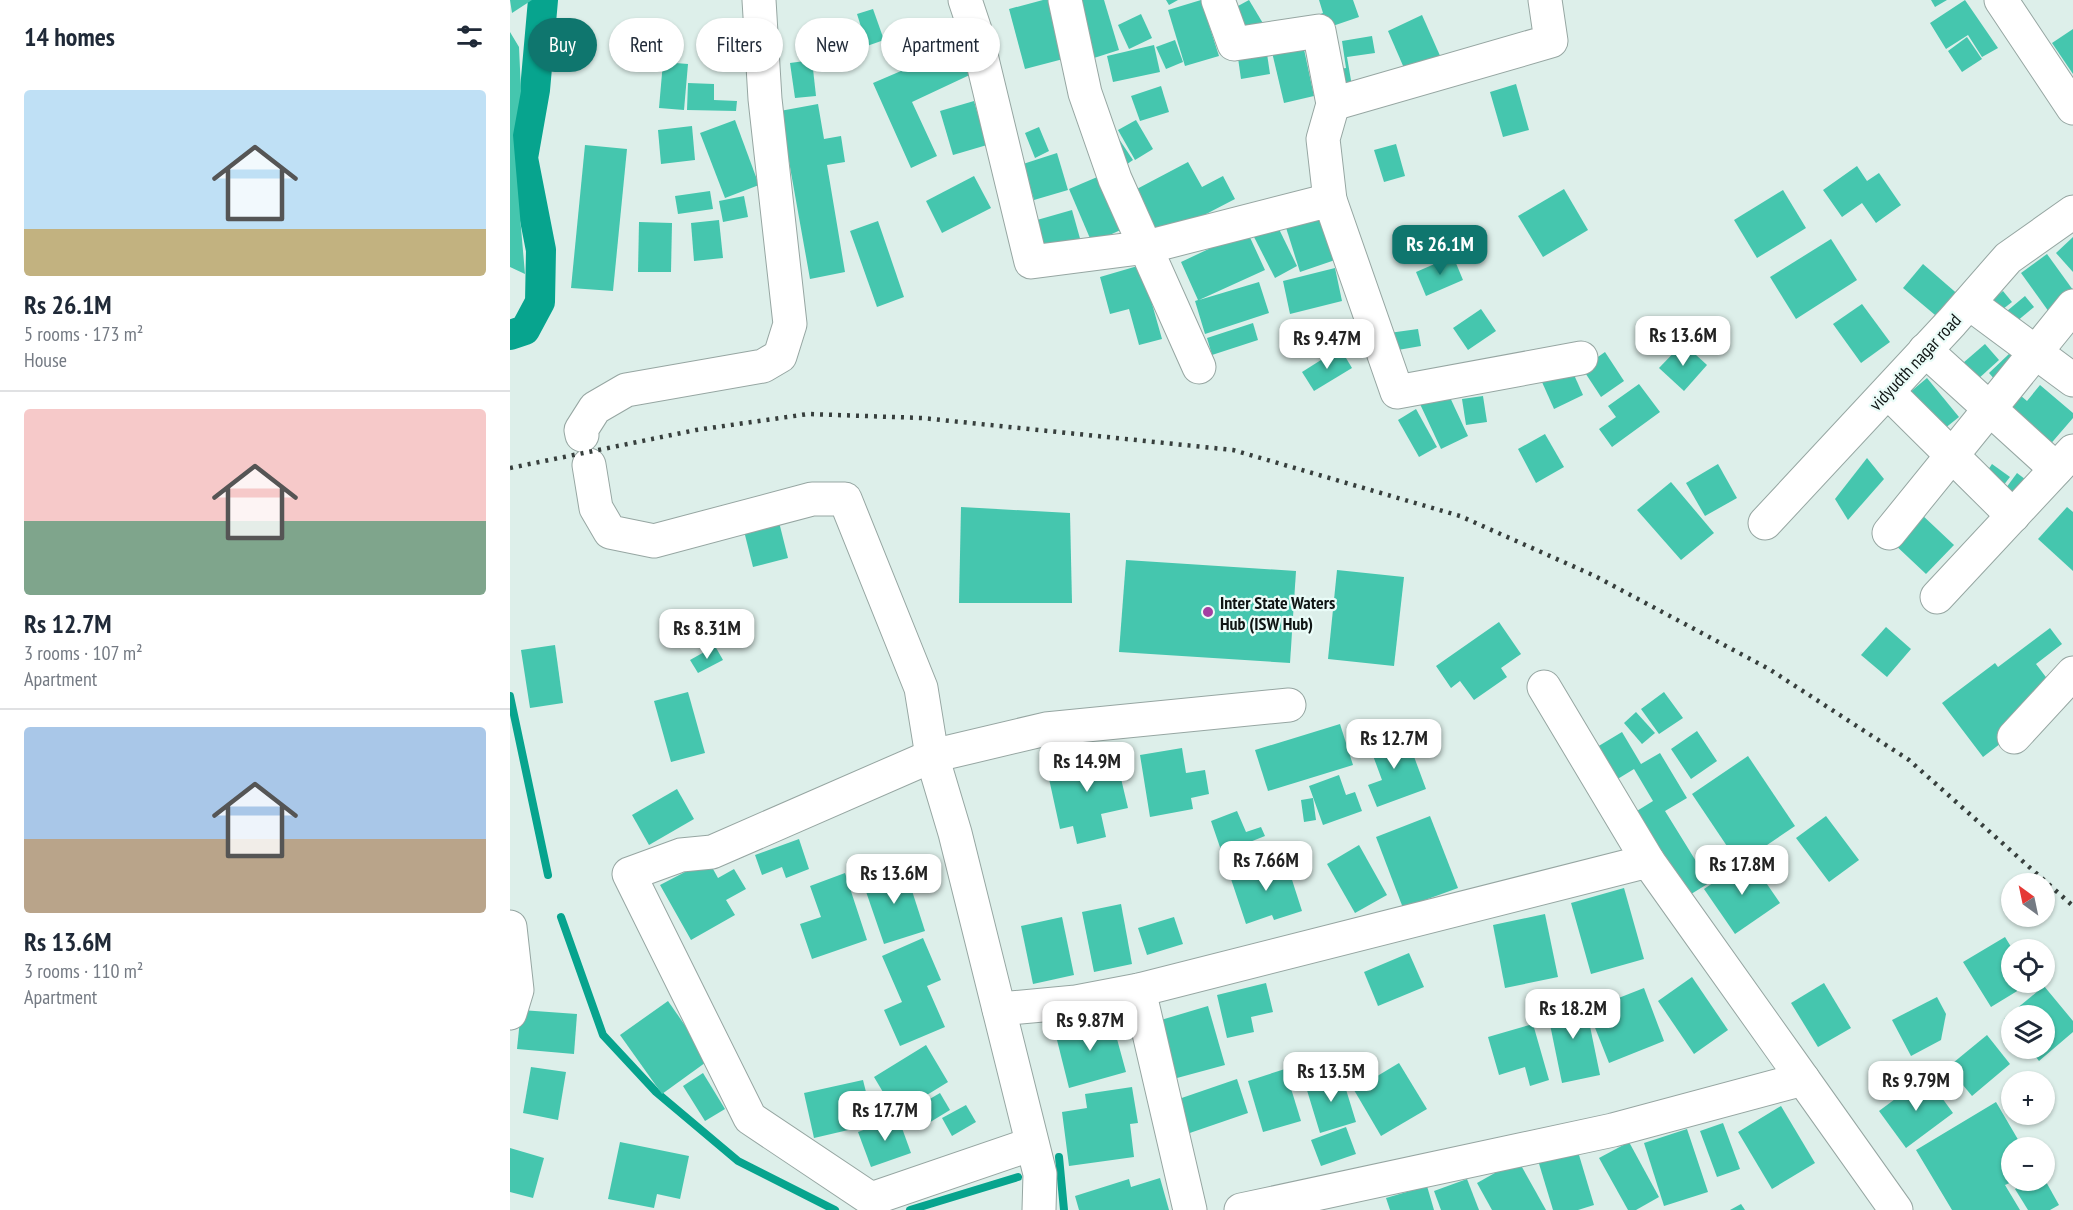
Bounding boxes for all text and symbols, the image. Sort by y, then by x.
chip: Buy [528,18,597,72]
chip: Rent [609,18,684,72]
chip: Filters [696,18,783,72]
chip: New [795,18,869,72]
chip: Apartment [881,18,1000,72]
text: 14 homes [24,20,115,53]
icon: filters [453,20,486,53]
icon: home [201,129,309,237]
pin: Rs 26.1M [1378,225,1502,276]
text: Rs 26.1M [1406,231,1474,257]
text: Rs 26.1M [24,288,112,321]
street label: vidyudth nagar road [1864,309,1966,415]
pin: Rs 13.6M [1621,316,1745,367]
pin: Rs 9.47M [1265,319,1389,370]
text: 5 rooms · 173 m² [24,321,143,347]
text: Rs 13.6M [1649,322,1717,348]
text: Rs 9.47M [1293,325,1361,351]
text: House [24,347,67,373]
icon: home [201,448,309,556]
place label: Inter State Waters Hub (ISW Hub) [1220,591,1335,635]
marker: Inter State Waters Hub (ISW Hub) [1201,605,1215,619]
text: Rs 12.7M [24,607,112,640]
pin: Rs 8.31M [645,609,769,660]
text: Rs 8.31M [673,615,741,641]
text: 3 rooms · 107 m² [24,640,143,666]
text: Apartment [24,666,97,692]
pin: Rs 12.7M [1332,719,1456,770]
text: Rs 12.7M [1360,725,1428,751]
pin: Rs 14.9M [1025,742,1149,793]
text: Rs 14.9M [1053,748,1121,774]
icon: home [201,766,309,874]
pin: Rs 7.66M [1204,841,1328,892]
pin: Rs 17.8M [1680,845,1804,896]
text: Rs 7.66M [1233,847,1299,873]
text: Rs 17.8M [1709,851,1775,877]
pin: Rs 13.6M [832,854,956,905]
text: Rs 13.6M [860,860,928,886]
north arrow [2001,873,2055,927]
map controls [2001,873,2055,1191]
text: Rs 13.6M [24,925,112,958]
button: locate [2001,939,2055,993]
text: 3 rooms · 110 m² [24,958,143,984]
text: Apartment [24,984,97,1010]
pin: Rs 18.2M [1511,989,1635,1040]
text: Rs 18.2M [1539,995,1607,1021]
pin: Rs 9.87M [1028,1001,1152,1052]
button: layers [2001,1005,2055,1059]
text: Rs 9.87M [1056,1007,1124,1033]
pin: Rs 13.5M [1269,1052,1393,1103]
text: Rs 13.5M [1297,1058,1365,1084]
pin: Rs 9.79M [1854,1061,1978,1112]
text: Rs 9.79M [1882,1067,1950,1093]
button: + [2001,1071,2055,1125]
pin: Rs 17.7M [823,1091,947,1142]
text: Rs 17.7M [852,1097,918,1123]
button: − [2001,1137,2055,1191]

